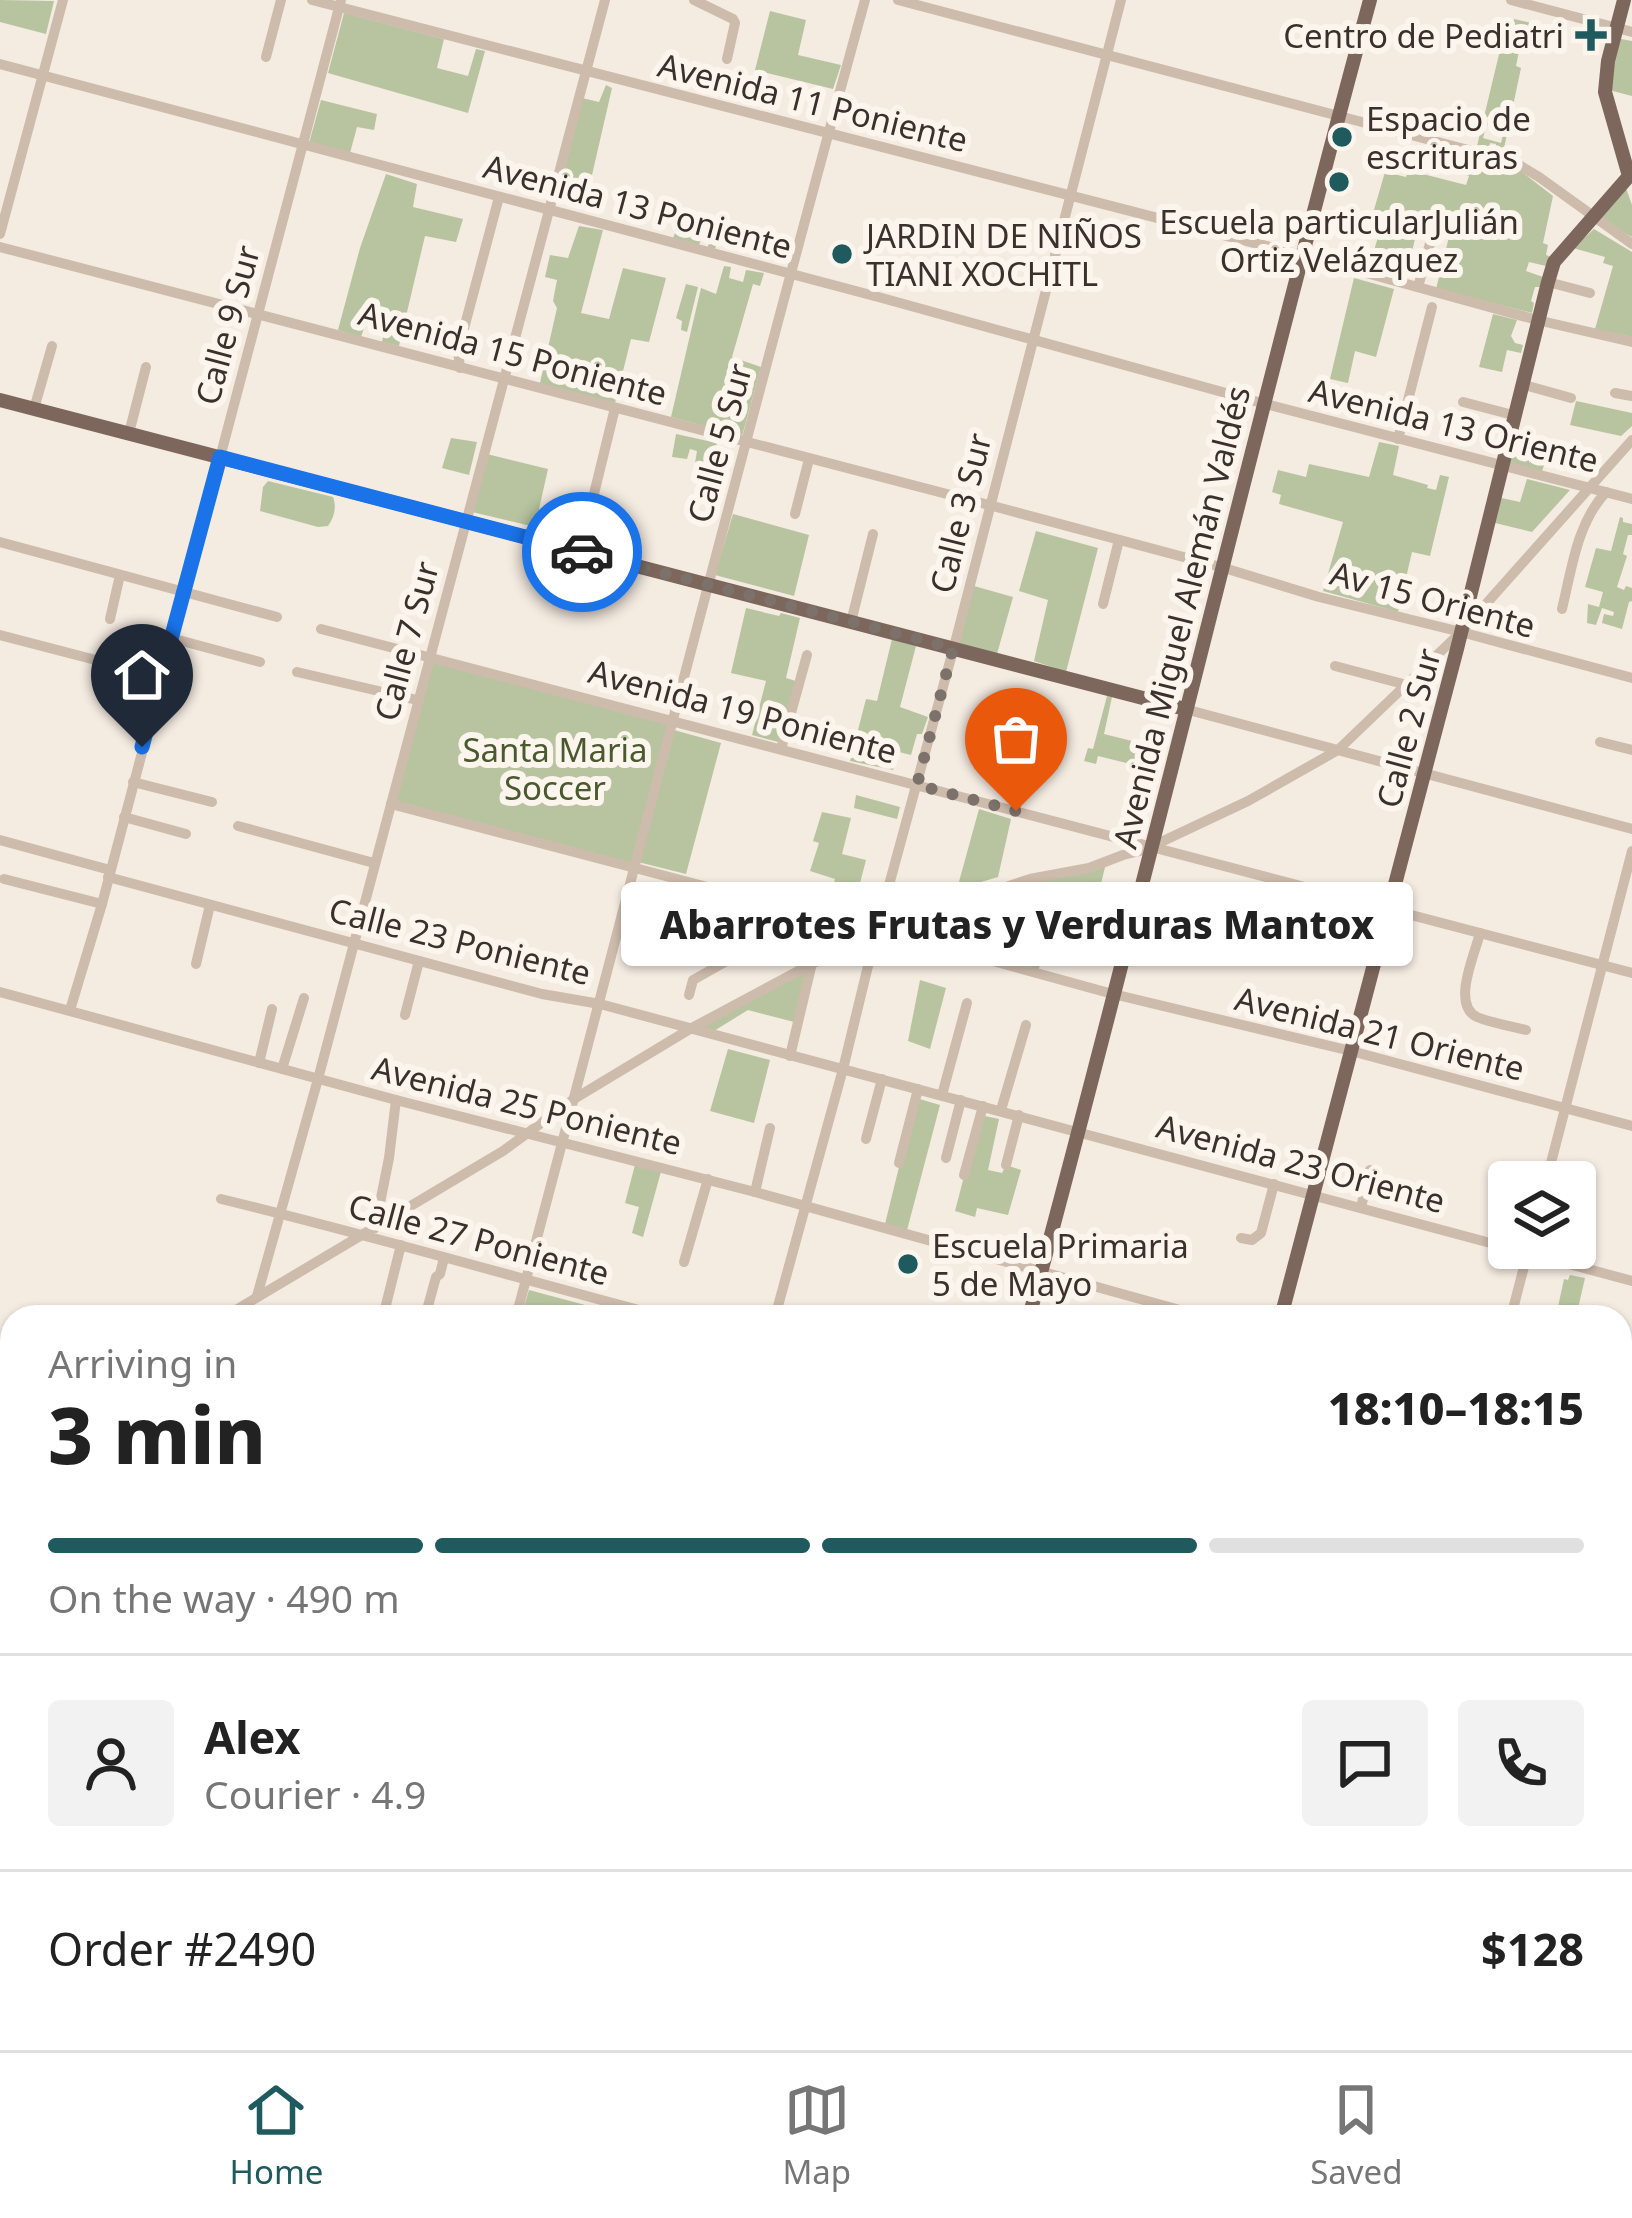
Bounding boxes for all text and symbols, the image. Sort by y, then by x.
place label: Centro de Pediatri [1283,13,1564,58]
marker: Centro de Pediatri [1575,19,1607,51]
street label: Avenida 11 Poniente [654,42,972,162]
place label: Espacio de escrituras [1366,96,1531,179]
marker: Espacio de escrituras [1329,124,1355,150]
street label: Avenida 13 Poniente [479,143,797,269]
marker: Escuela particularJulián Ortiz Velázquez [1326,169,1352,195]
place label: Escuela particularJulián Ortiz Velázquez [1159,199,1519,282]
place label: JARDIN DE NIÑOS TIANI XOCHITL [863,213,1142,296]
street label: Calle 9 Sur [184,240,270,410]
marker: JARDIN DE NIÑOS TIANI XOCHITL [829,241,855,267]
street label: Avenida 15 Poniente [354,290,672,416]
street label: Calle 5 Sur [676,358,762,528]
street label: Avenida 13 Oriente [1305,367,1603,483]
street label: Avenida Miguel Alemán Valdés [1102,381,1260,853]
street label: Calle 3 Sur [918,428,1002,598]
courier [522,492,642,612]
icon: car [549,519,615,585]
street label: Av 15 Oriente [1326,550,1540,648]
street label: Calle 7 Sur [363,556,449,726]
pin [91,624,193,747]
icon: home [109,642,175,708]
street label: Calle 2 Sur [1365,643,1451,813]
street label: Avenida 19 Poniente [584,648,902,774]
pin [965,688,1067,811]
icon: bag [983,706,1049,772]
park label: Santa Maria Soccer [462,727,648,810]
callout: Abarrotes Frutas y Verduras Mantox [620,883,1412,967]
street label: Calle 23 Poniente [324,887,596,995]
text: Abarrotes Frutas y Verduras Mantox [660,897,1374,950]
street label: Avenida 21 Oriente [1231,975,1529,1091]
street label: Avenida 25 Poniente [368,1045,686,1165]
street label: Avenida 23 Oriente [1152,1103,1450,1223]
map controls [1488,1161,1596,1269]
button: layers [1488,1161,1596,1269]
street label: Calle 27 Poniente [344,1183,614,1295]
place label: Escuela Primaria 5 de Mayo [932,1223,1189,1306]
marker: Escuela Primaria 5 de Mayo [895,1251,921,1277]
text: Arriving in [48,1336,237,1389]
text: 18:10–18:15 [1328,1377,1584,1438]
text: 3 min [48,1381,266,1487]
text: On the way · 490 m [48,1571,400,1624]
button: person [48,1700,174,1826]
button: chat [1302,1700,1428,1826]
button: phone [1458,1700,1584,1826]
text: Alex [204,1706,301,1767]
text: Courier · 4.9 [204,1767,426,1820]
text: Order #2490 [48,1918,316,1979]
text: $128 [1481,1918,1584,1979]
tab: Home [230,2077,323,2194]
tab: Map [782,2077,851,2194]
tab: Saved [1310,2077,1402,2194]

